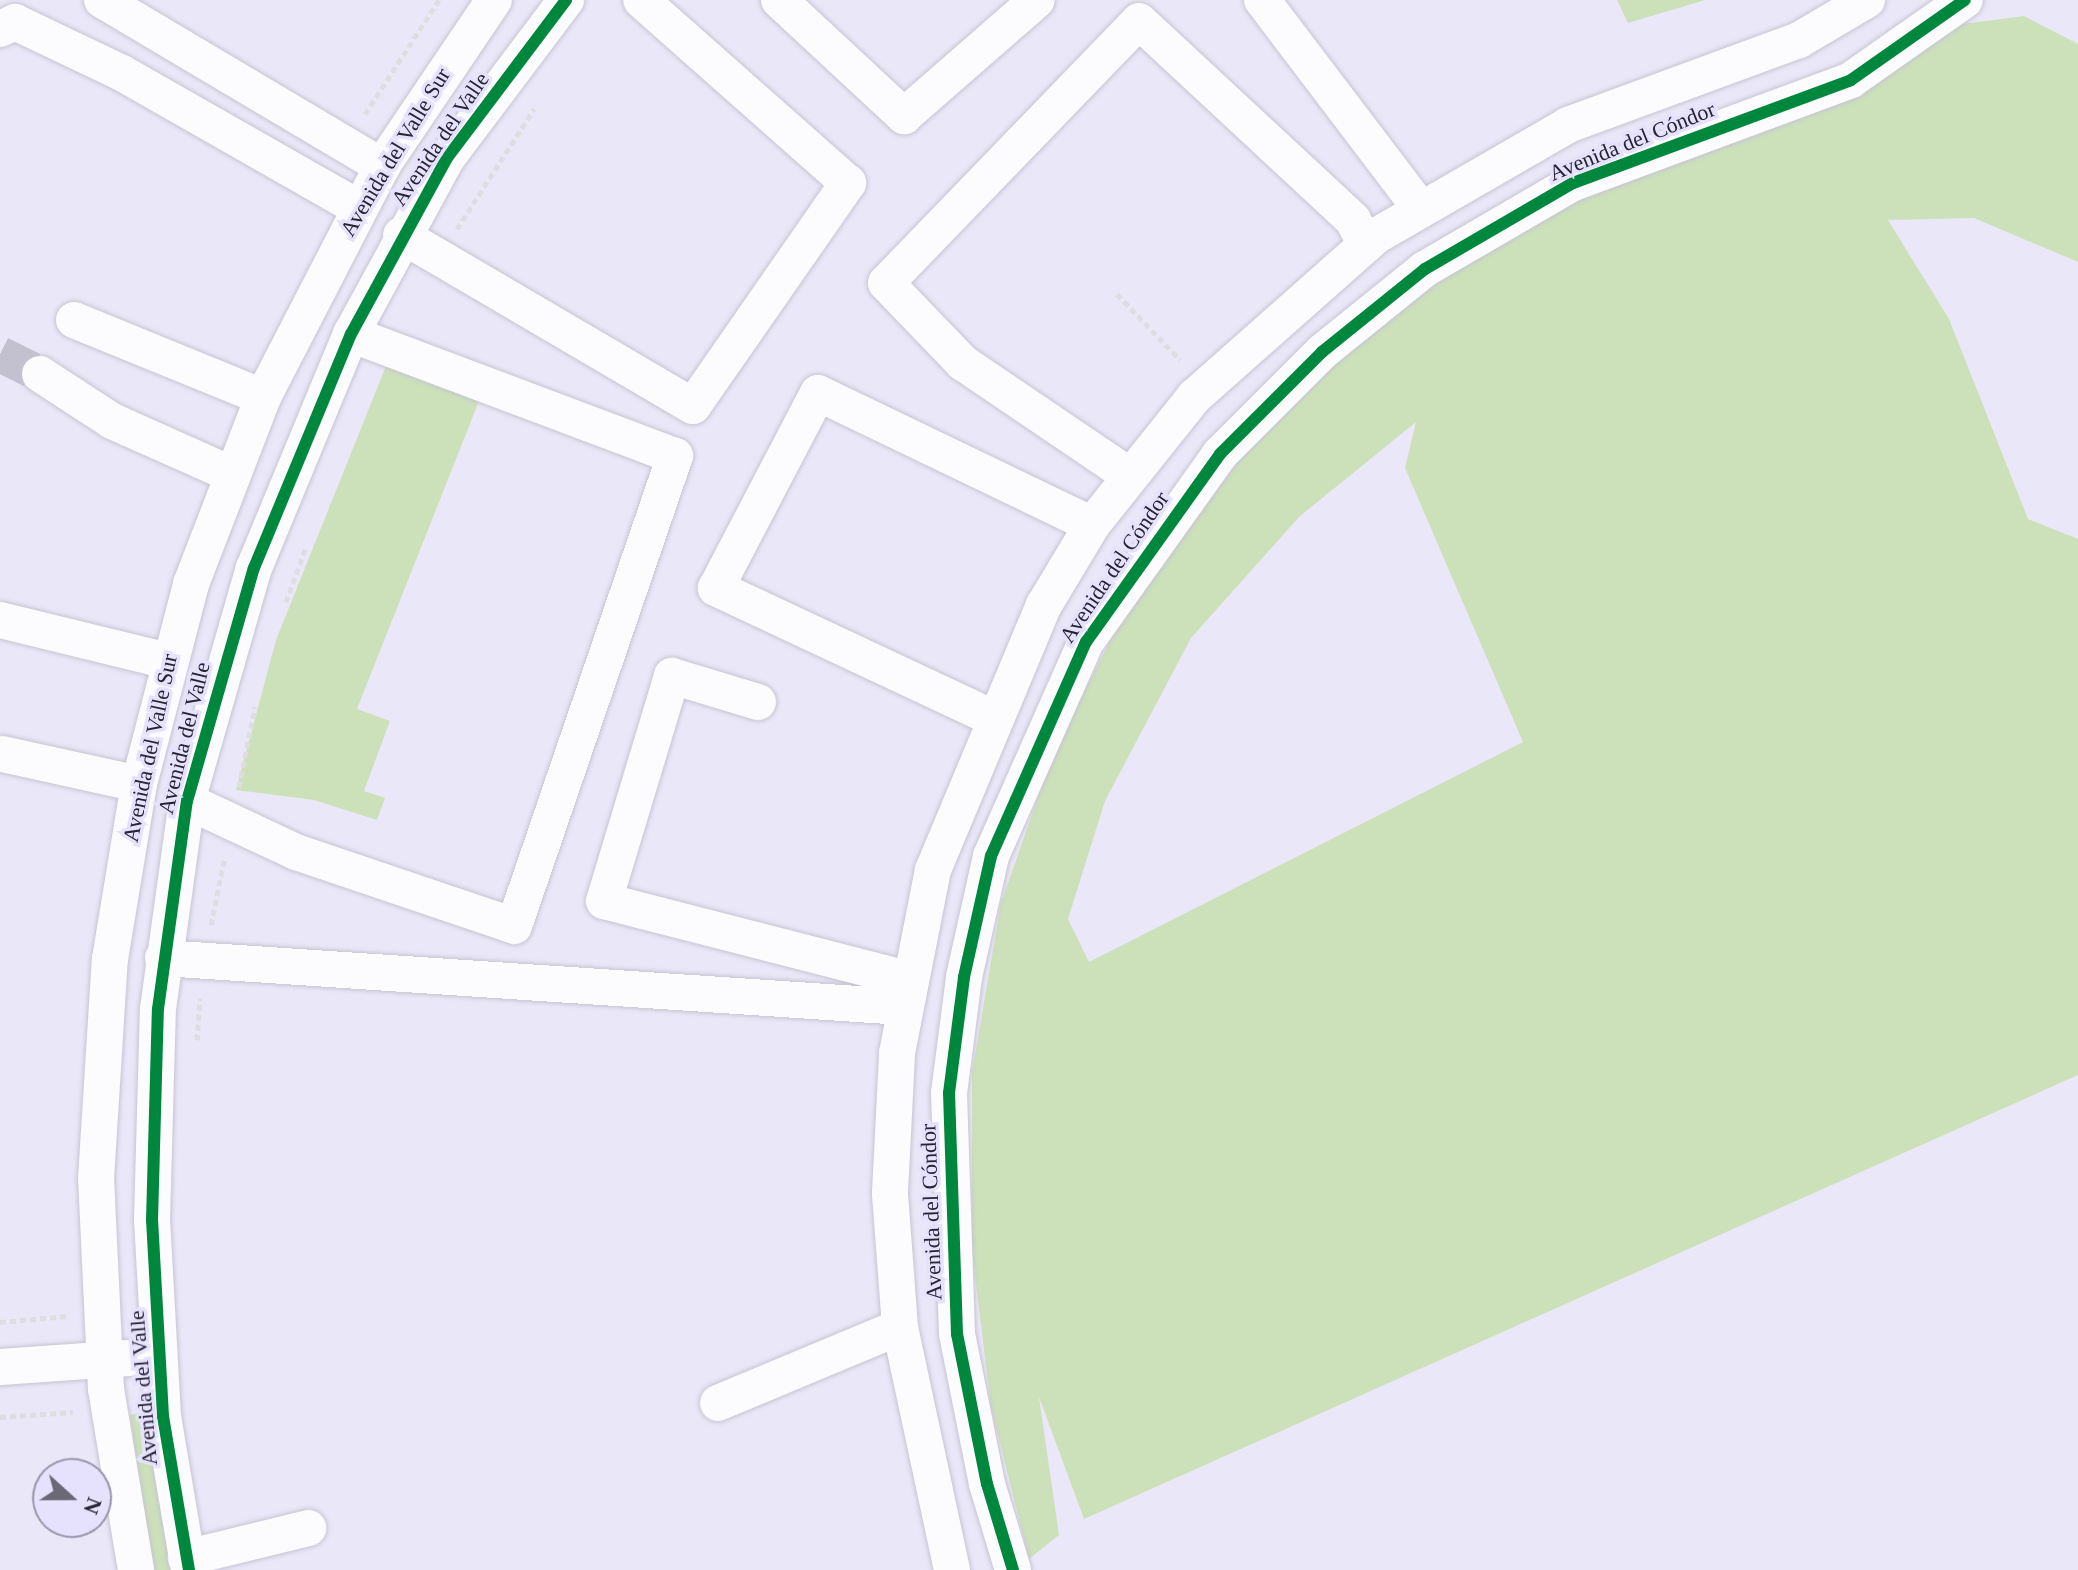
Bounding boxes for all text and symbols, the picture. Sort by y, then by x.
street label: Avenida del Valle Sur [334,63,456,241]
street label: Avenida del Valle [385,67,495,211]
street label: Avenida del Cóndor [1545,96,1719,186]
street label: Avenida del Cóndor [1054,486,1174,648]
street label: Avenida del Valle Sur [117,651,183,845]
street label: Avenida del Valle [152,659,216,817]
street label: Avenida del Cóndor [915,1123,947,1301]
street label: Avenida del Valle [123,1309,163,1467]
north arrow [32,1458,112,1538]
text: N [78,1494,108,1518]

